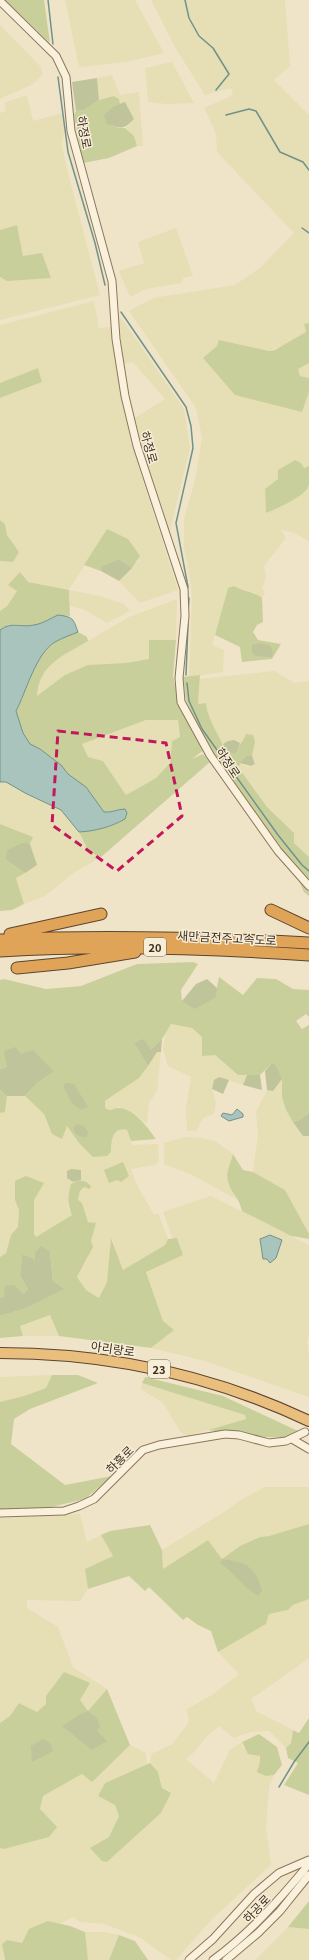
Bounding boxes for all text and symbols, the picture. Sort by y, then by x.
street label: 하정로 [73,114,97,150]
street label: 하정로 [137,429,163,465]
street label: 하정로 [213,744,245,780]
street label: 새만금전주고속도로 [177,926,277,948]
road number: 20 [144,938,166,956]
street label: 아리랑로 [90,1337,136,1359]
road number: 23 [148,1360,170,1378]
street label: 하흥로 [101,1441,137,1477]
street label: 하공로 [238,1890,274,1926]

